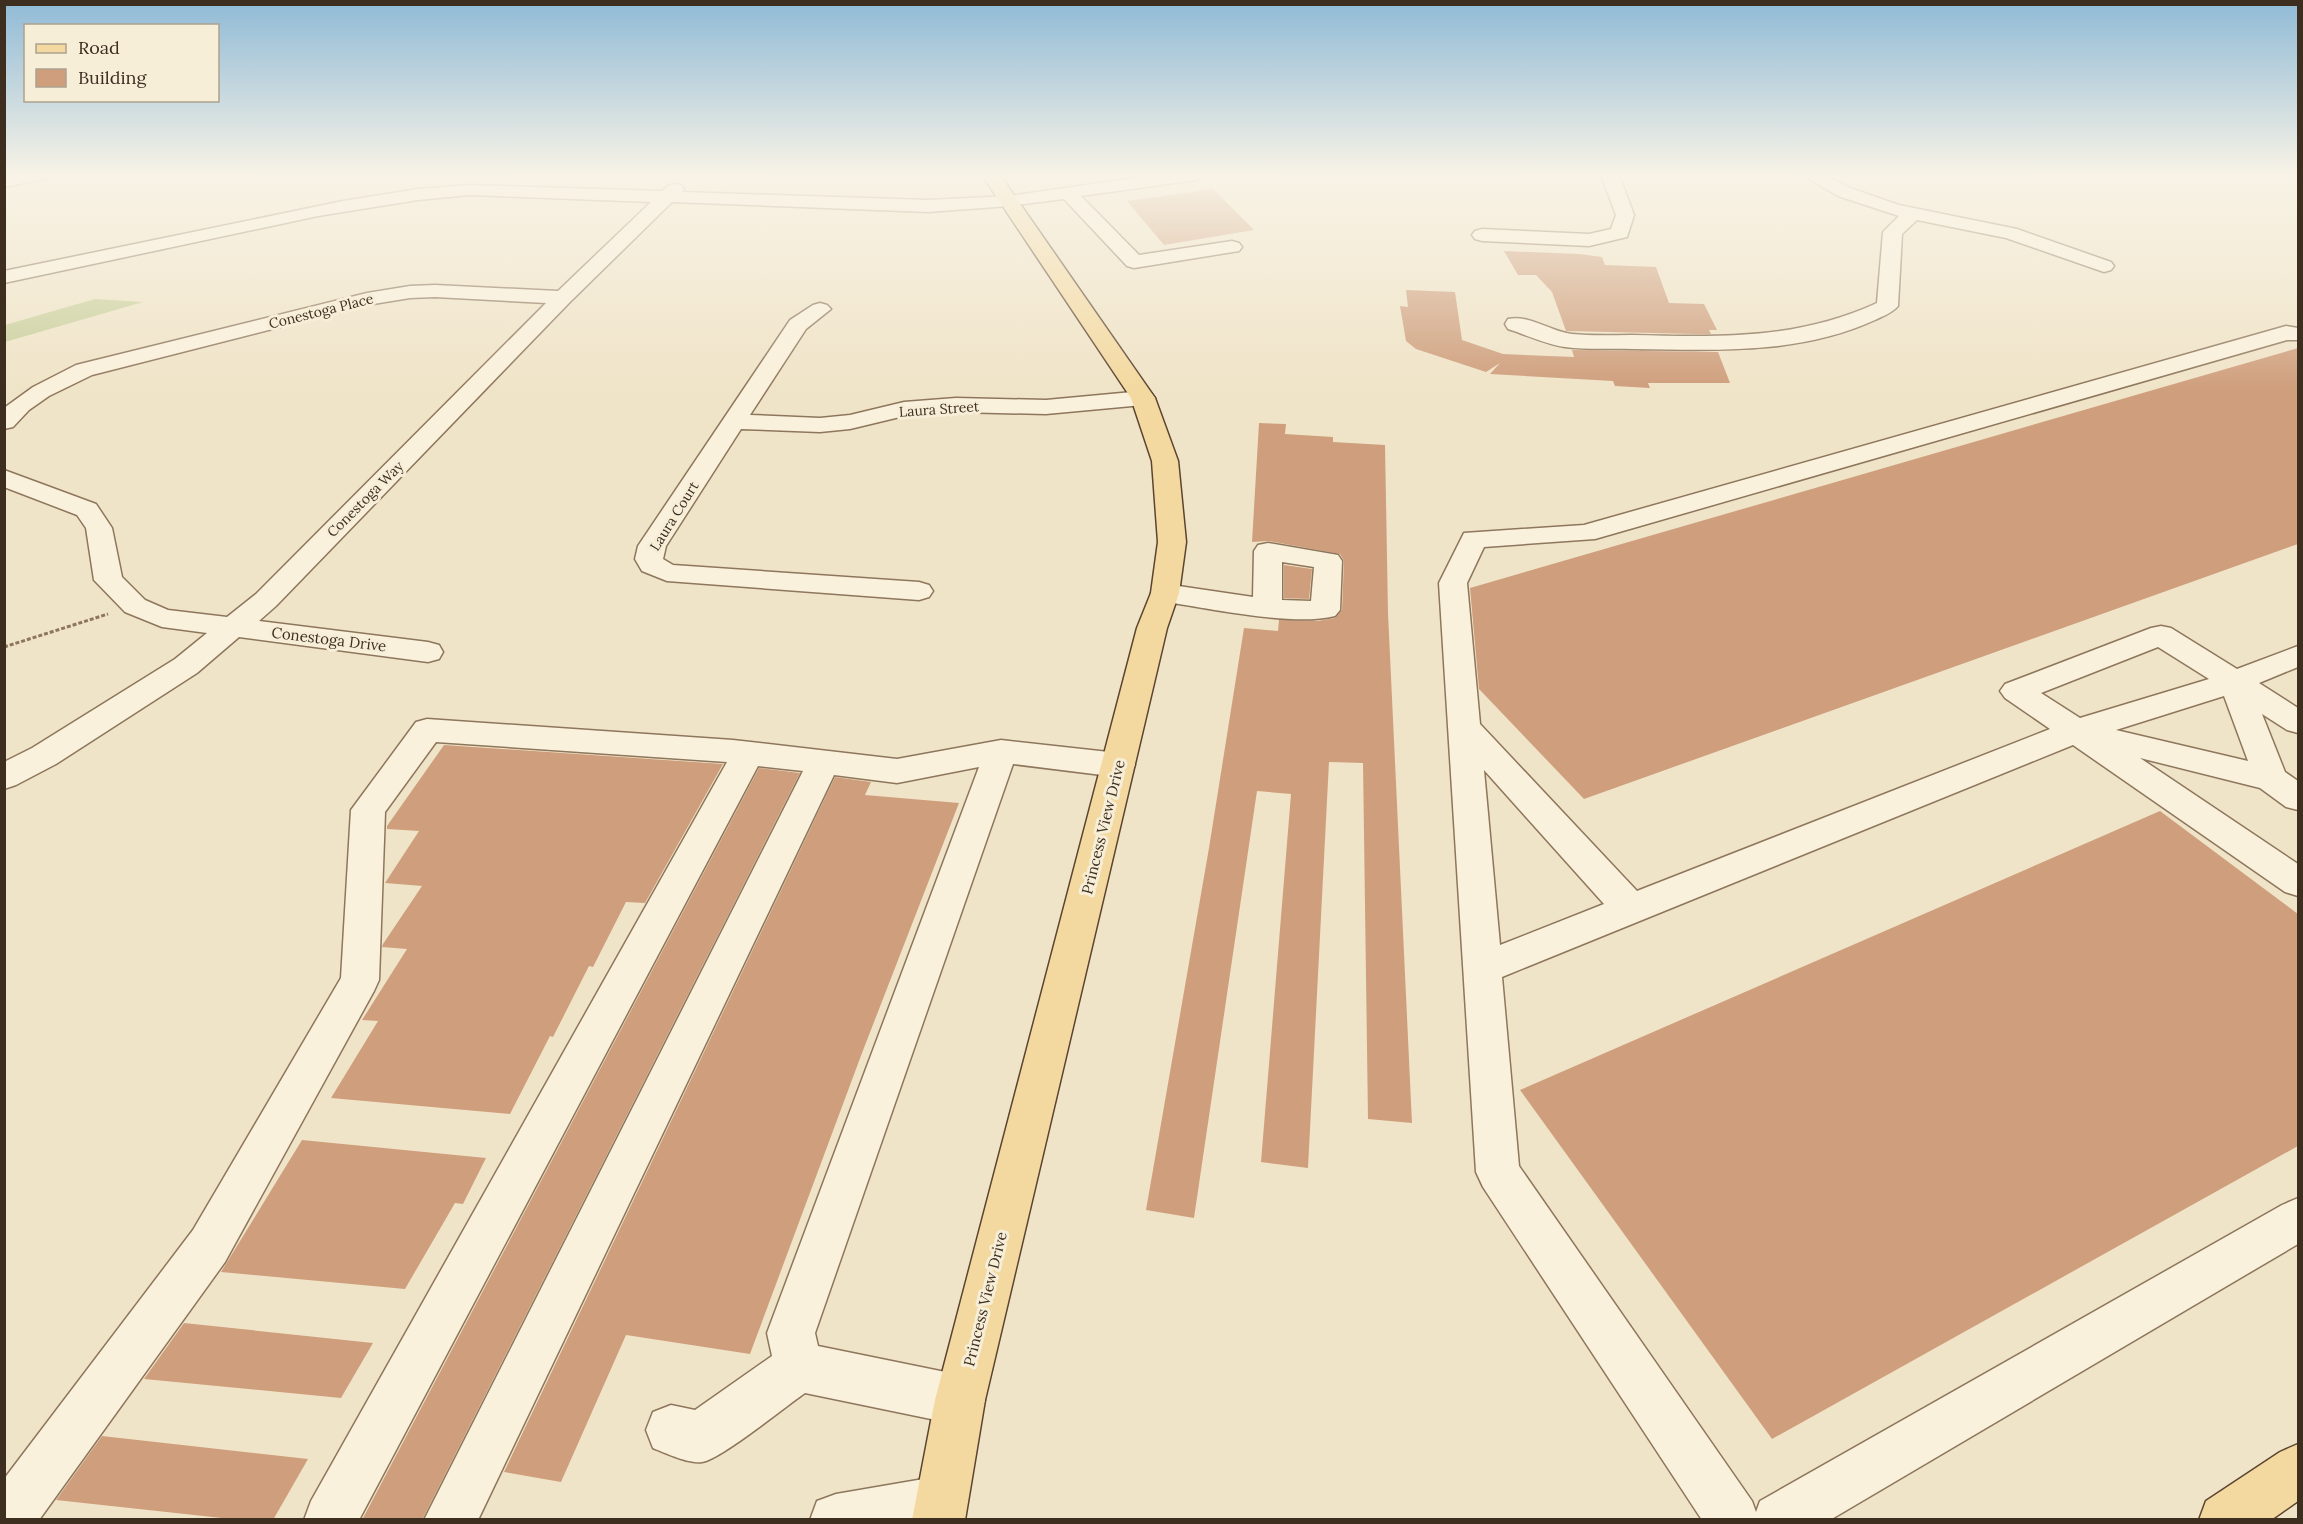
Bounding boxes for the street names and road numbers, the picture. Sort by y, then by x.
street label: Conestoga Place [267,289,376,333]
street label: Laura Street [898,397,980,421]
street label: Conestoga Way [323,457,407,541]
street label: Laura Court [646,477,703,554]
street label: Conestoga Drive [271,623,387,655]
street label: Princess View Drive [1077,758,1129,896]
street label: Princess View Drive [959,1230,1011,1368]

